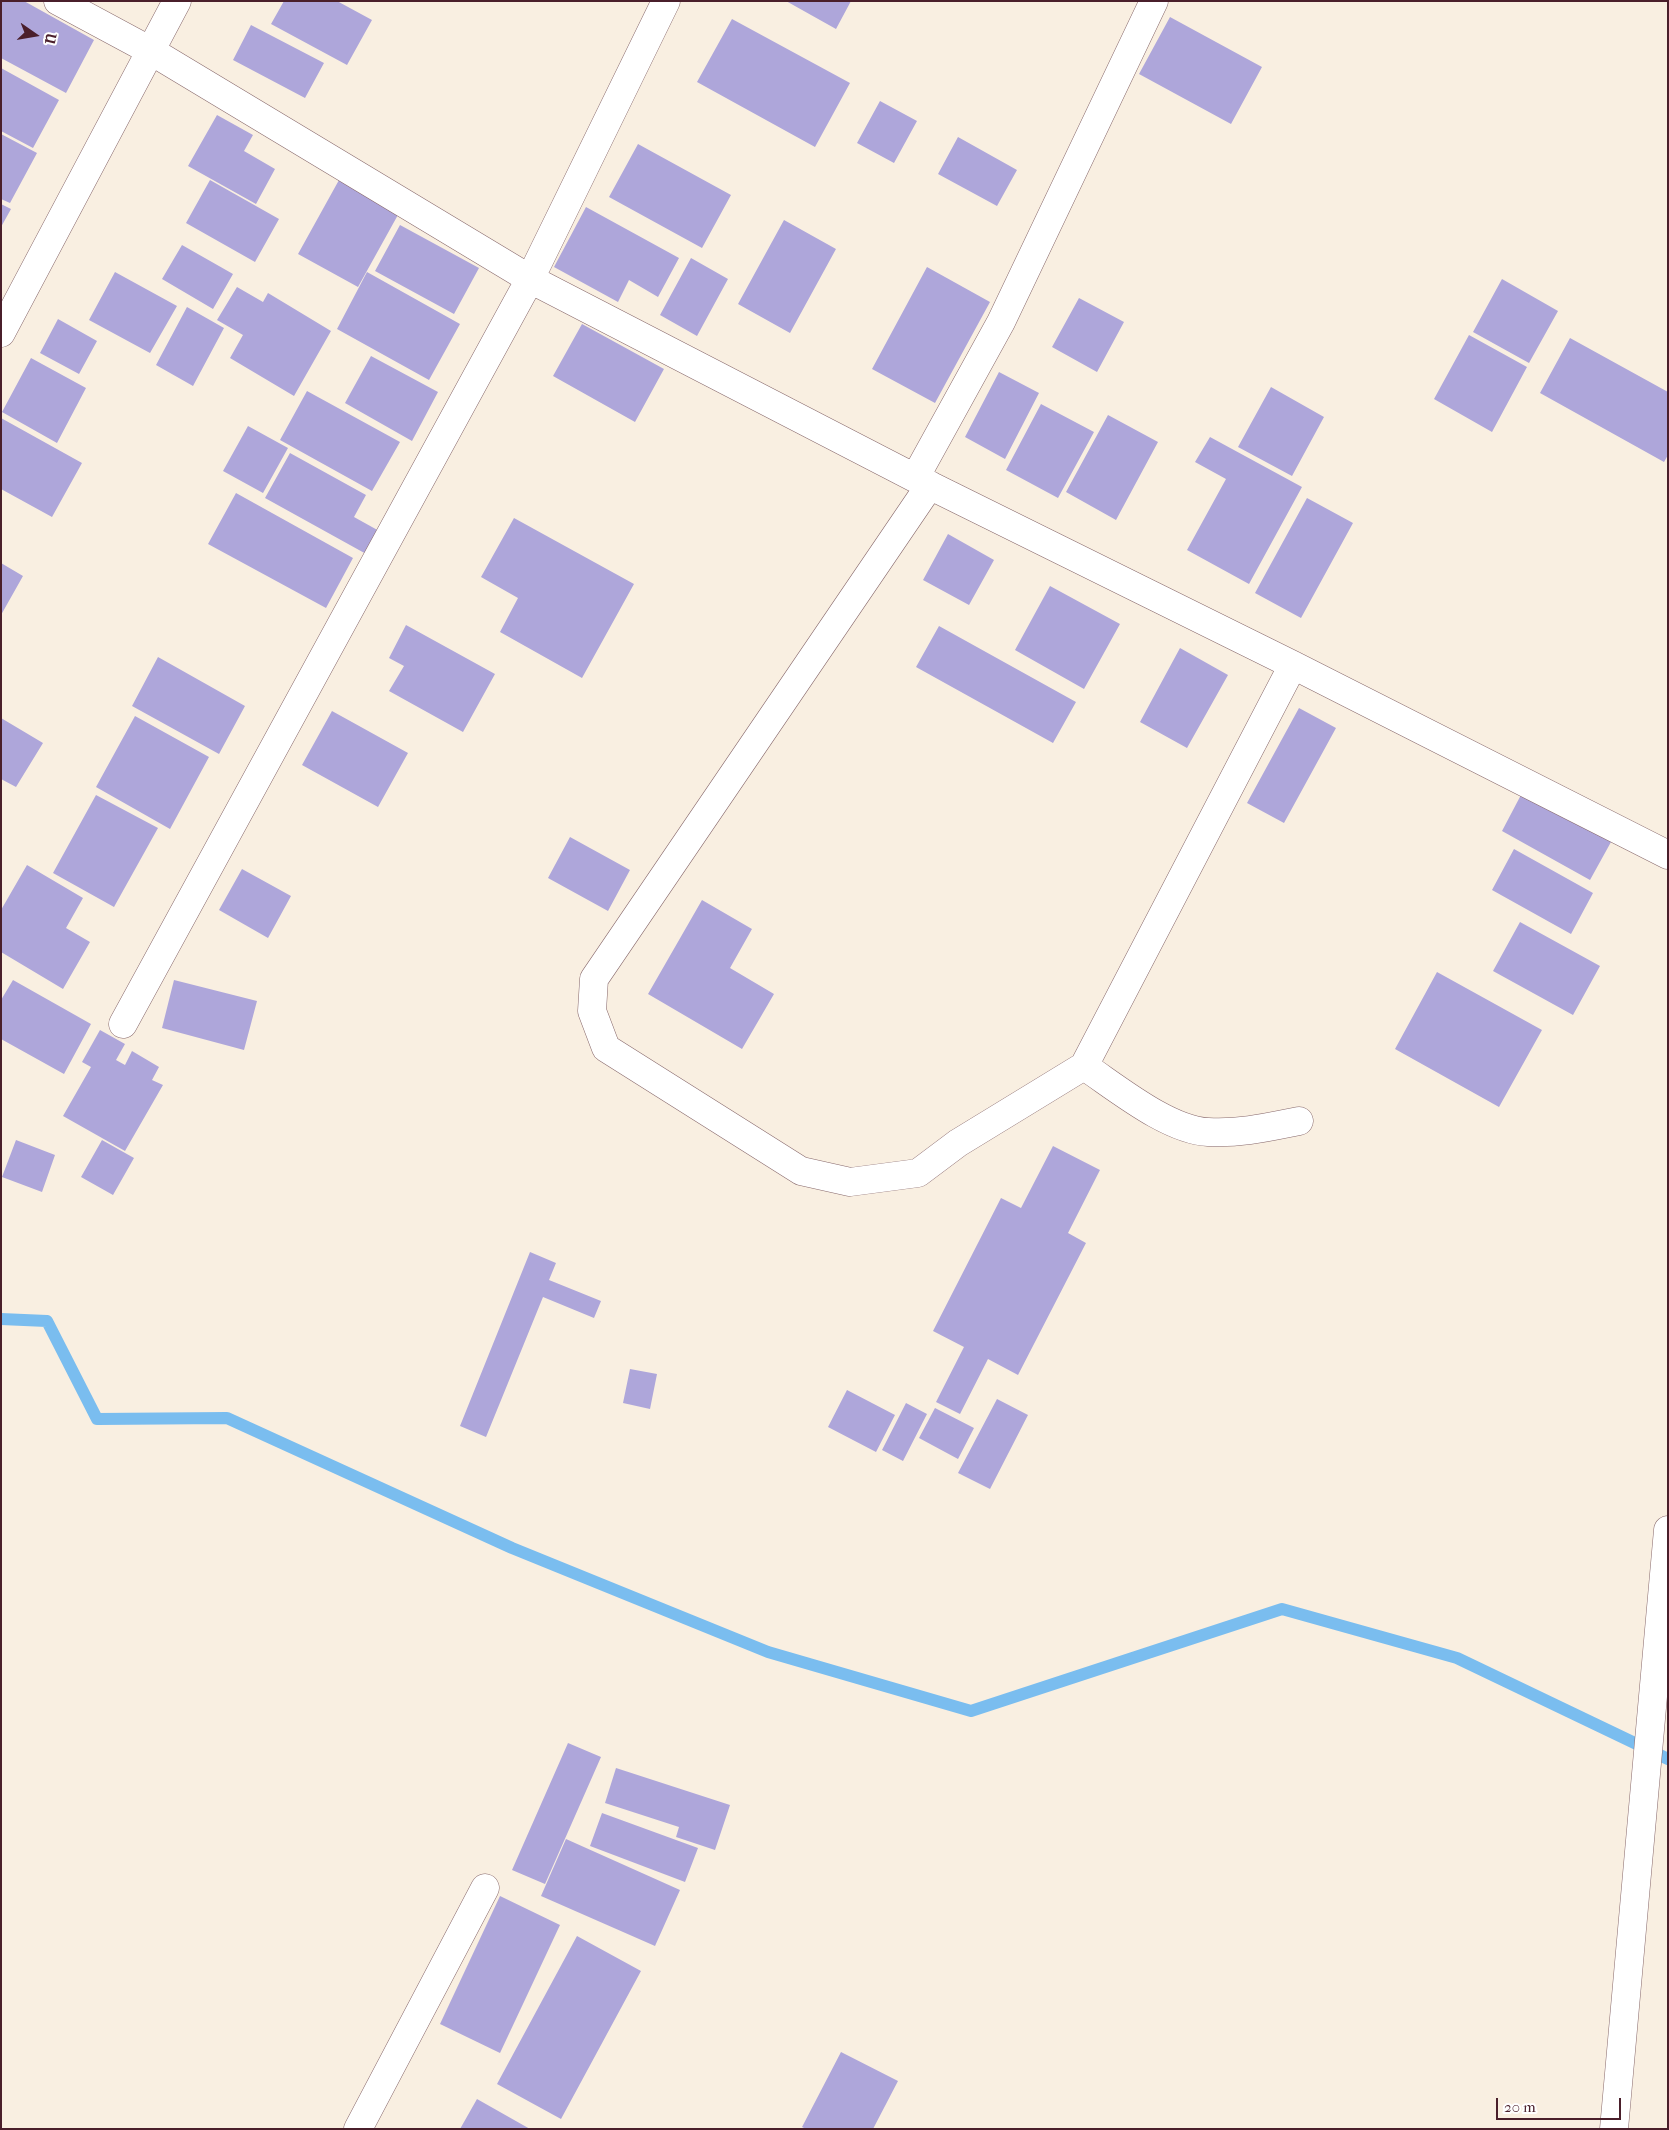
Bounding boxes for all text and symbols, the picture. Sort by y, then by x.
north arrow [10,10,60,60]
text: U [41,31,60,46]
scale bar [1499,2088,1624,2120]
text: 20 m [1504,2098,1536,2116]

